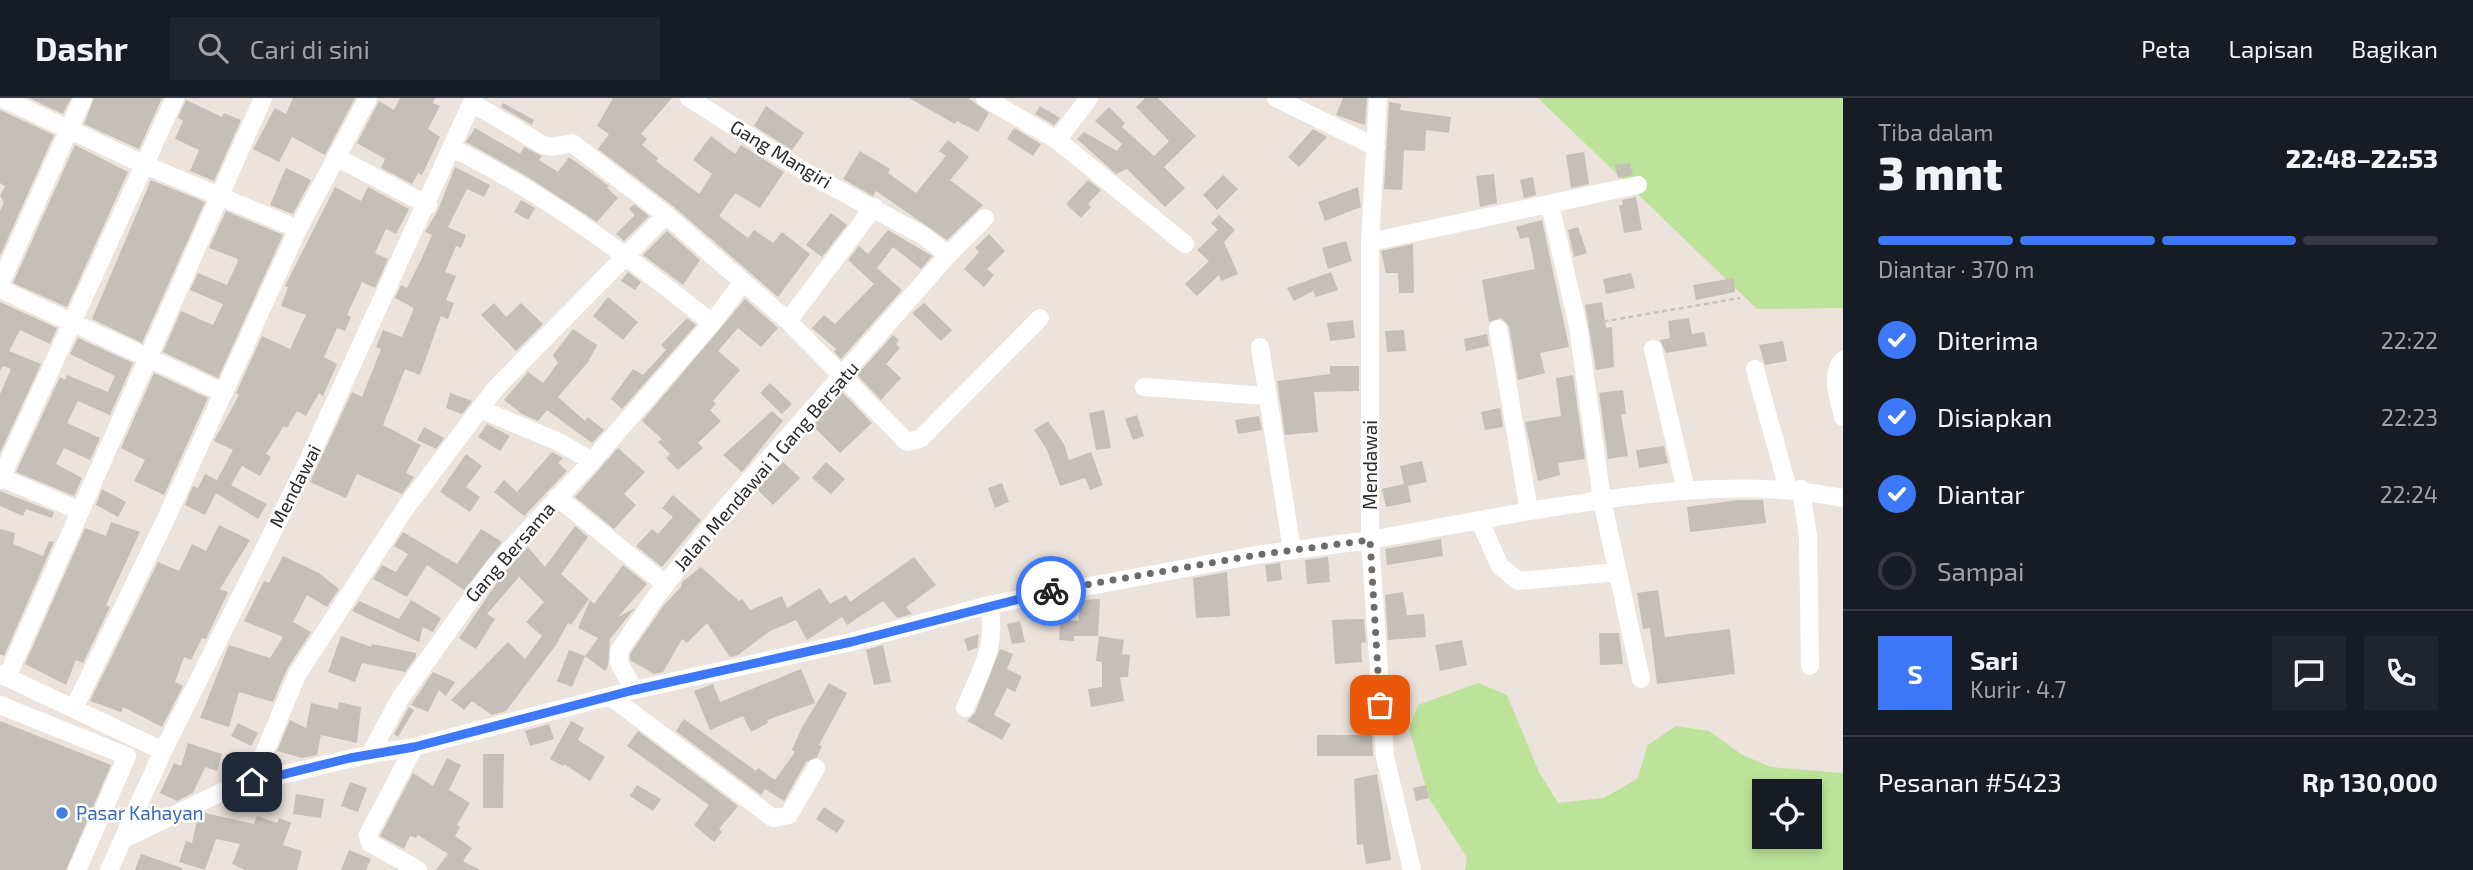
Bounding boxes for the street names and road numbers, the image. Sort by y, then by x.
street label: Gang Mangiri [726,114,836,193]
street label: Jalan Mendawai 1 Gang Bersatu [668,356,863,575]
street label: Mendawai [1358,420,1381,510]
street label: Mendawai [264,440,325,531]
street label: Gang Bersama [460,497,559,606]

